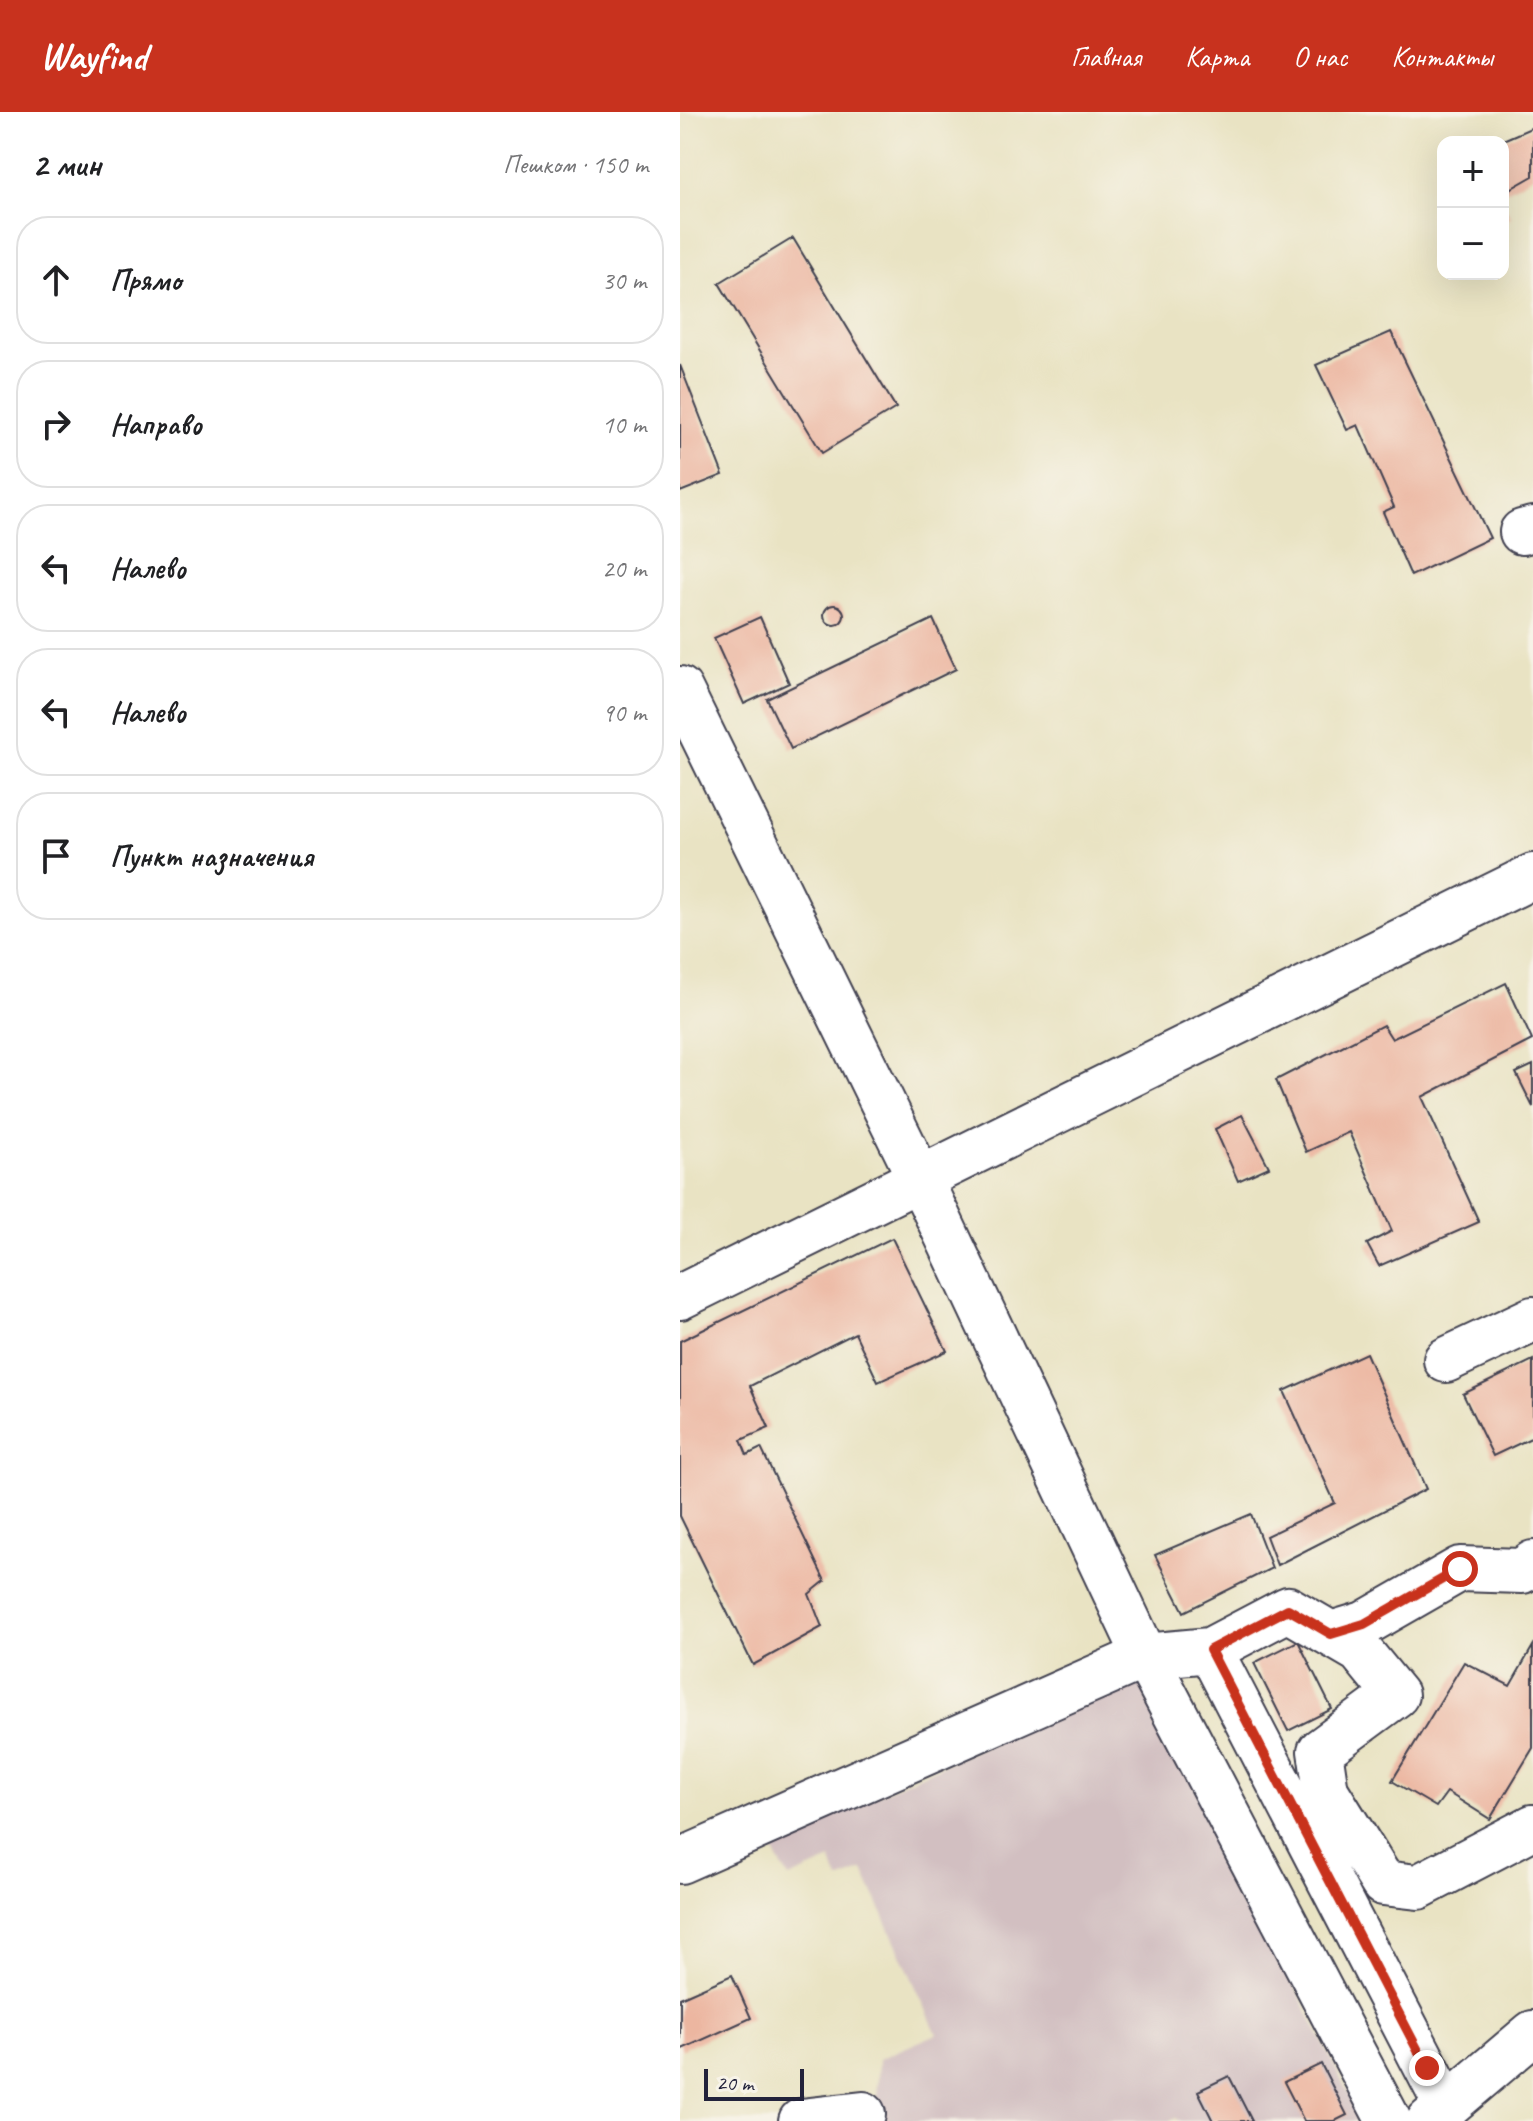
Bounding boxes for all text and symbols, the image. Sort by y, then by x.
text: Wayfind [40,33,147,80]
text: Главная [1071,39,1141,74]
text: Карта [1185,39,1249,74]
text: О нас [1293,39,1347,74]
text: Контакты [1391,39,1493,74]
map controls [1437,136,1509,280]
button: + [1437,136,1509,208]
text: 2 мин [32,143,101,186]
text: Пешком · 150 m [503,148,648,181]
button: − [1437,208,1509,280]
icon: ahead [34,258,78,302]
text: Прямо [110,261,181,299]
text: 30 m [602,264,646,297]
icon: right [34,402,78,446]
text: Направо [110,405,202,443]
text: 10 m [602,408,646,441]
icon: left [34,546,78,590]
text: Налево [110,549,186,587]
text: 20 m [602,552,646,585]
icon: left [34,690,78,734]
text: Налево [110,693,186,731]
text: 90 m [602,696,646,729]
icon: arrive [34,834,78,878]
text: Пункт назначения [110,837,313,875]
route start [1442,1551,1478,1587]
route end [1409,2050,1445,2086]
scale bar [704,2065,804,2101]
text: 20 m [716,2069,753,2097]

